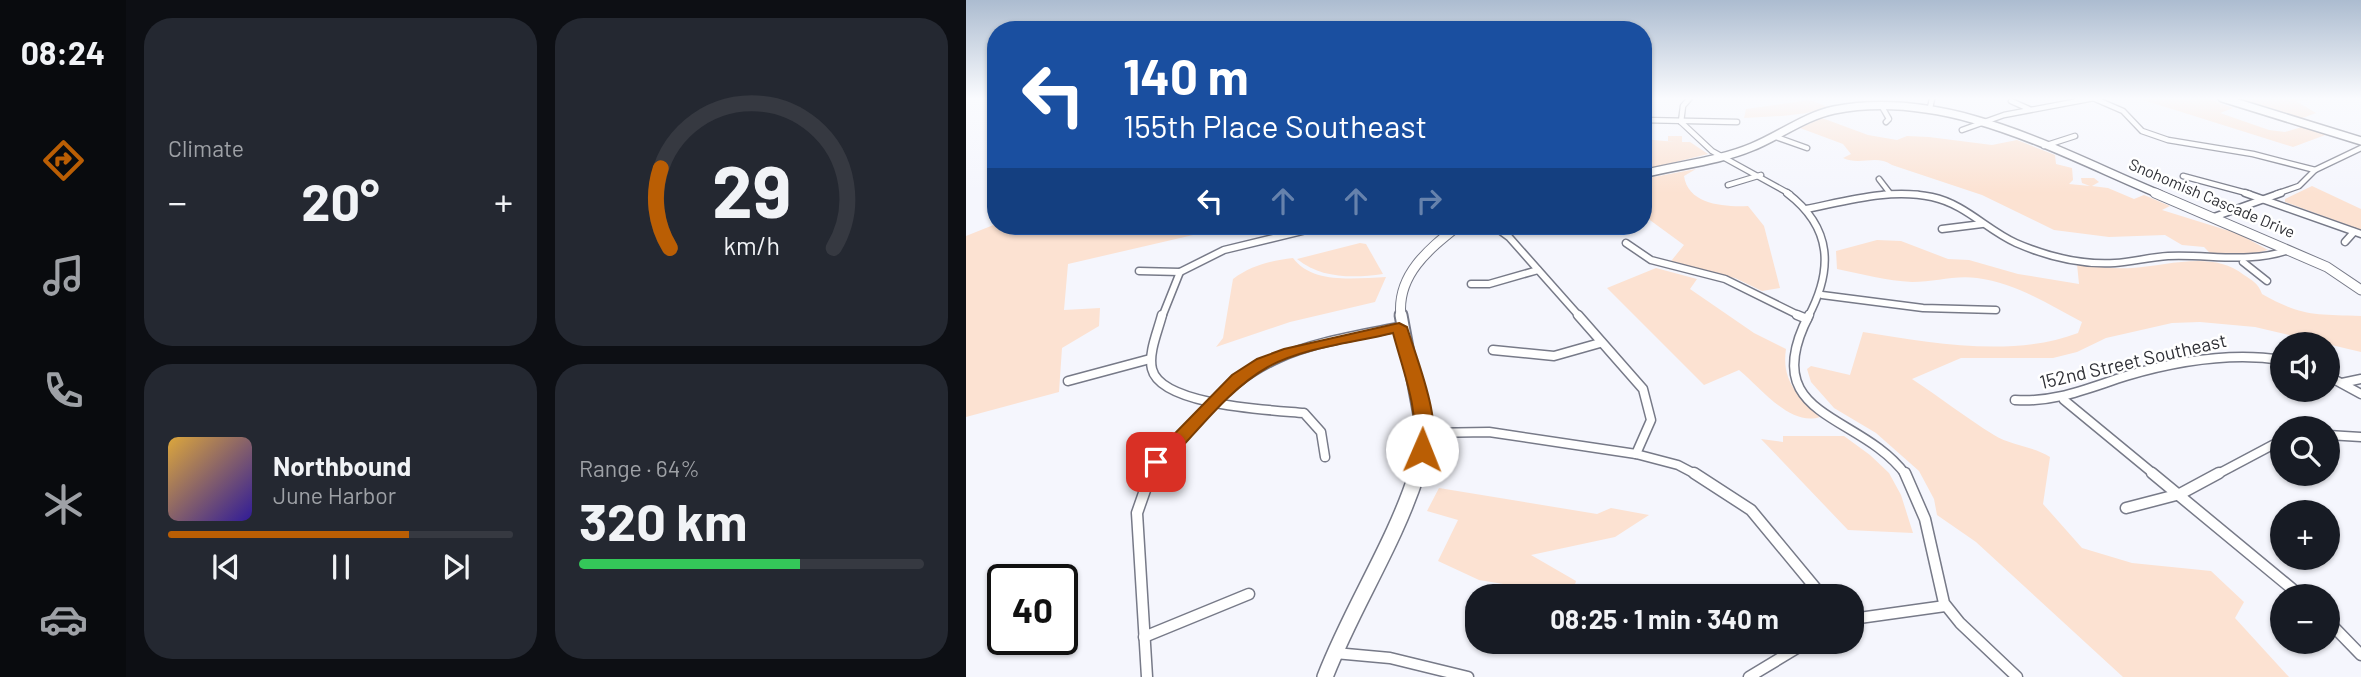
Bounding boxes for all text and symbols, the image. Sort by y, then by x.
text: 08:24 [21,33,105,71]
text: 140 m [1123,46,1249,105]
icon: left [1008,49,1099,140]
text: 155th Place Southeast [1123,106,1427,144]
text: Climate [168,134,244,162]
icon: directions [39,136,88,185]
text: 29 [712,145,791,233]
street label: Snohomish Cascade Drive [2126,154,2298,241]
text: 20° [301,169,380,231]
text: − [168,178,187,224]
text: + [494,178,513,224]
icon: left [1191,182,1229,220]
icon: ahead [1264,182,1302,220]
icon: ahead [1337,182,1375,220]
icon: right [1410,182,1448,220]
text: km/h [723,230,780,260]
icon: music [39,251,88,300]
street label: 152nd Street Southeast [2037,328,2229,393]
map controls [2270,332,2340,654]
button: sound [2270,332,2340,402]
icon: phone [39,366,88,415]
position arrow [1385,413,1459,487]
button: search [2270,416,2340,486]
pin [1126,432,1186,492]
icon: arrive [1137,443,1175,481]
text: Northbound [273,450,411,481]
text: Range · 64% [579,454,700,482]
icon: climate [39,480,88,529]
text: June Harbor [273,481,396,509]
text: 320 km [579,489,747,551]
button: + [2270,500,2340,570]
icon: previous [207,548,245,586]
icon: pause [322,548,360,586]
icon: next [437,548,475,586]
speed limit sign: 40 [987,564,1078,655]
button: − [2270,584,2340,654]
icon: car [39,595,88,644]
text: 08:25 · 1 min · 340 m [1550,603,1779,634]

